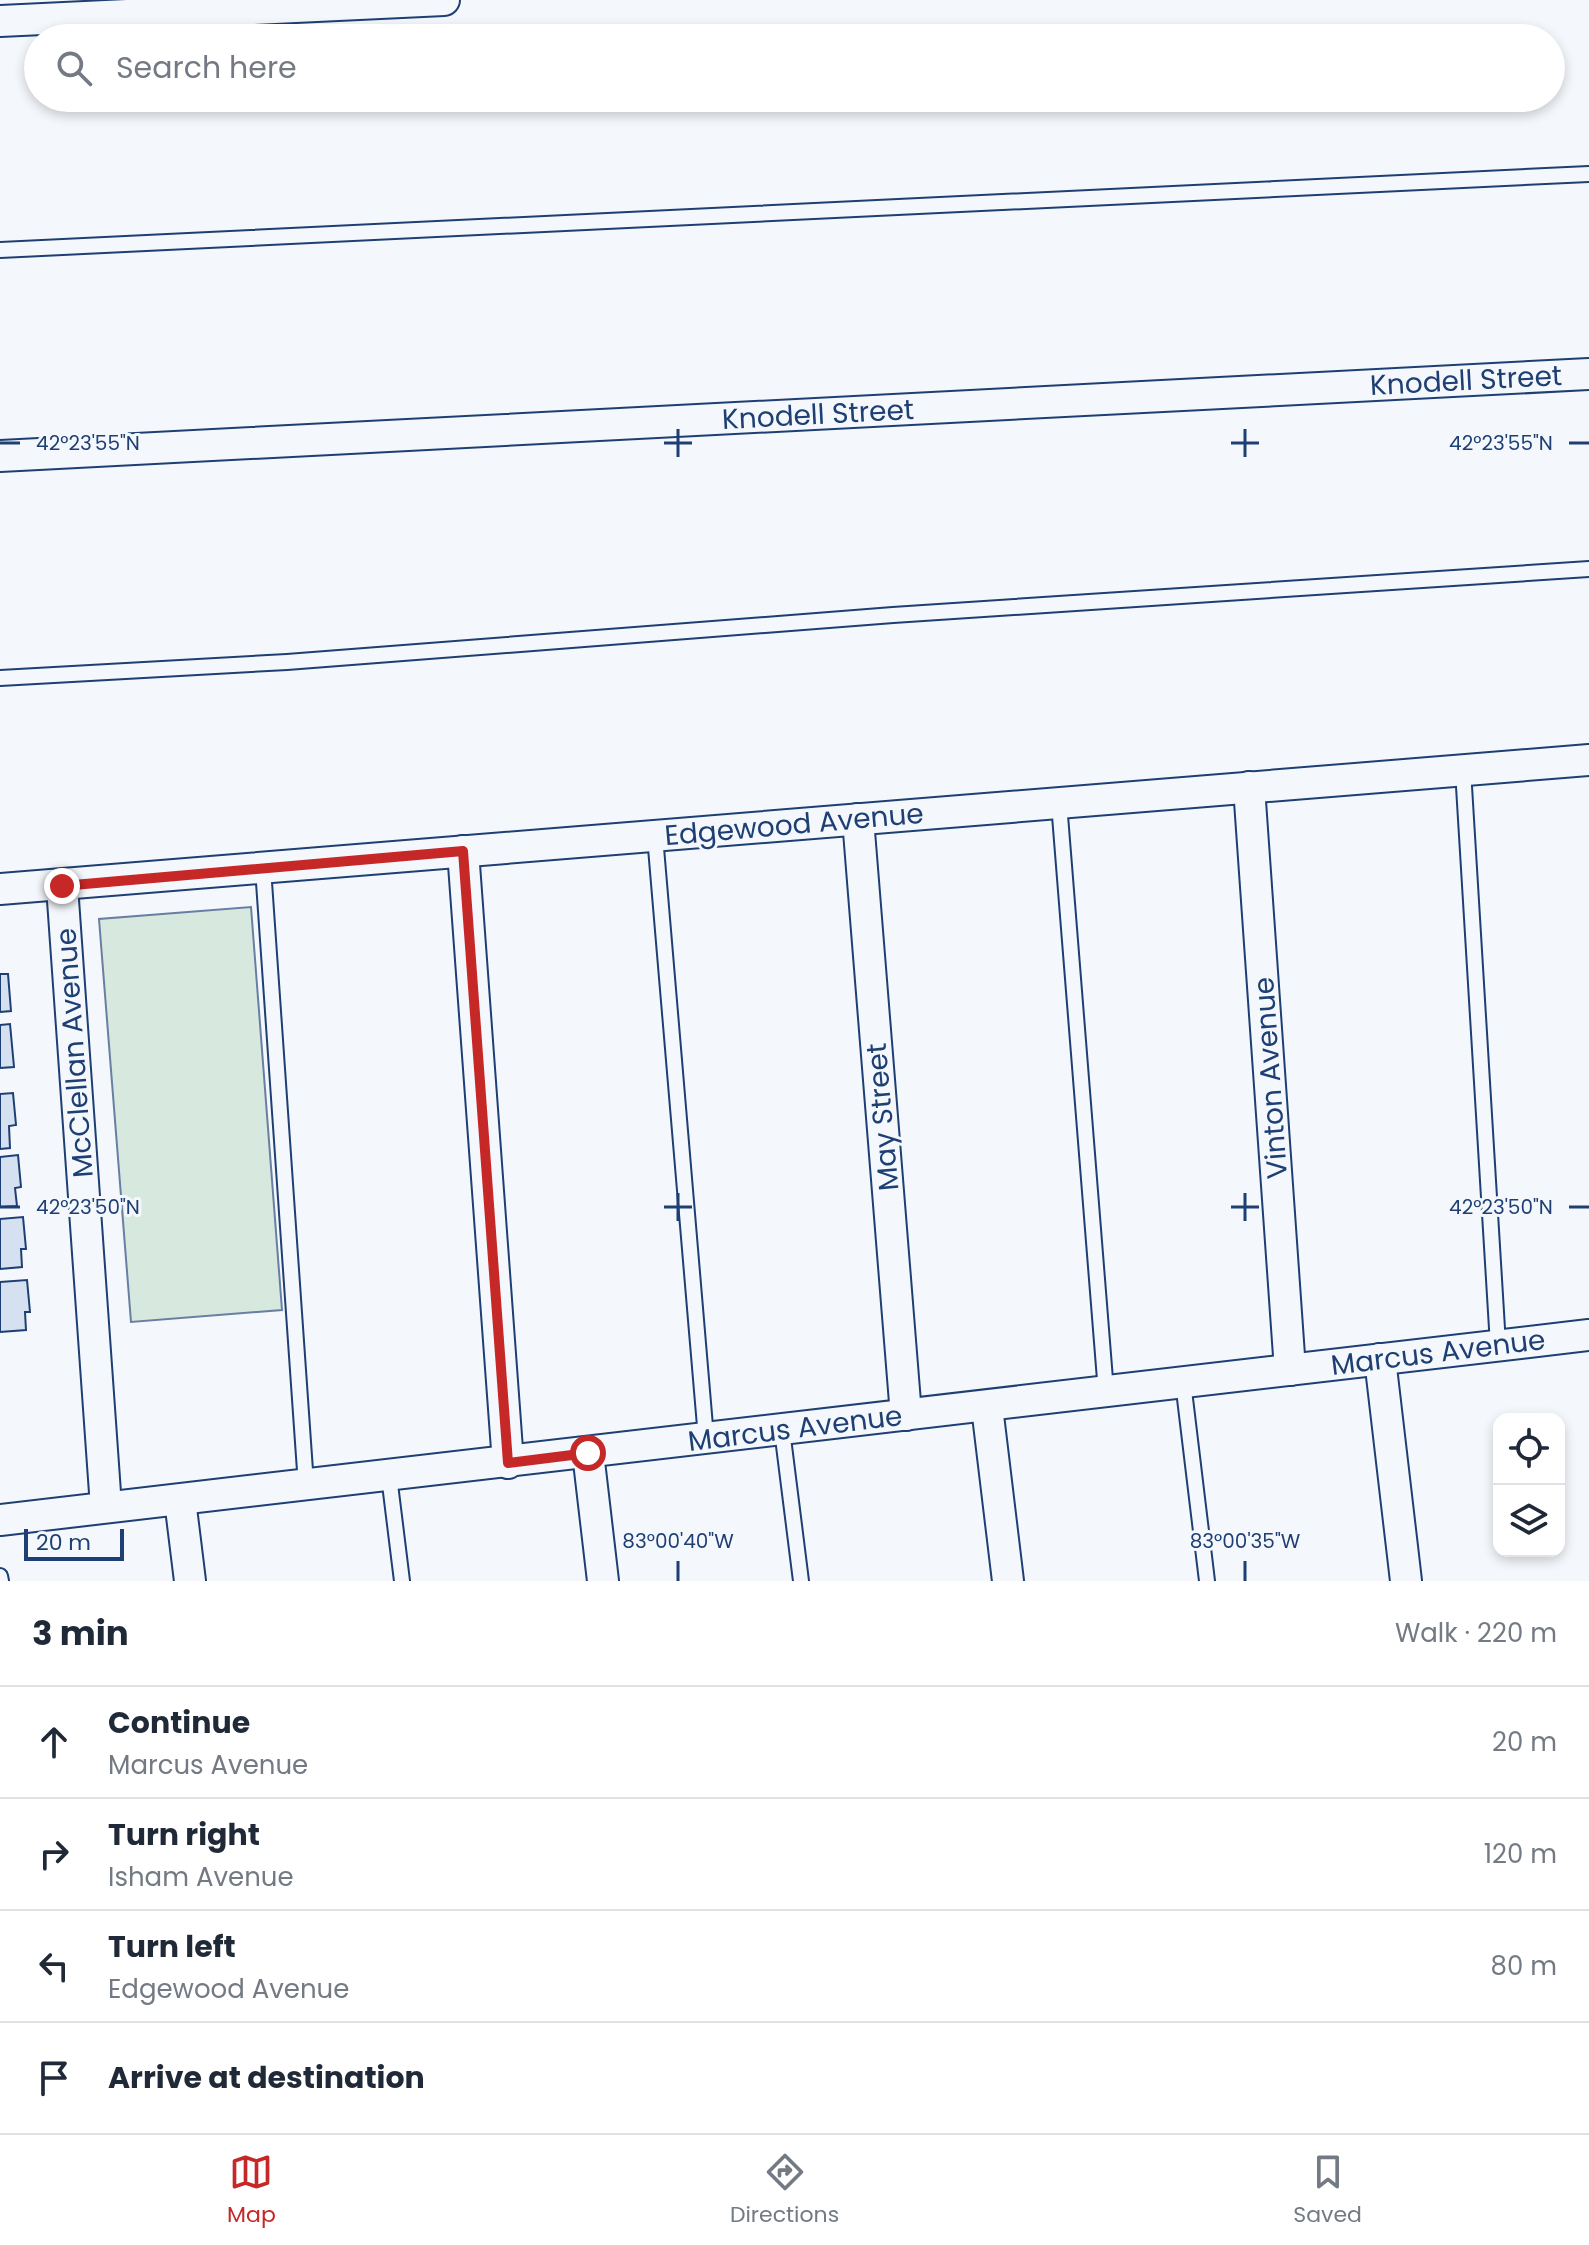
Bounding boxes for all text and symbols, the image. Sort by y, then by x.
search box [24,24,1565,112]
icon: search [52,46,96,90]
text: Search here [116,46,297,89]
street label: Knodell Street [1369,356,1563,405]
street label: Knodell Street [721,390,915,439]
text: 42°23'55"N [36,429,140,457]
text: 42°23'55"N [1449,429,1553,457]
street label: Edgewood Avenue [663,794,925,855]
route end [44,868,80,904]
street label: McClellan Avenue [46,927,103,1179]
street label: Vinton Avenue [1244,976,1297,1180]
street label: May Street [857,1041,908,1193]
text: 42°23'50"N [36,1193,140,1221]
text: 42°23'50"N [1449,1193,1553,1221]
street label: Marcus Avenue [1329,1320,1547,1385]
street label: Marcus Avenue [686,1396,904,1461]
map controls [1493,1413,1565,1557]
button: locate [1493,1413,1565,1485]
route start [570,1435,606,1471]
button: layers [1493,1485,1565,1557]
scale bar [24,1525,124,1561]
text: 20 m [36,1527,91,1558]
text: 83°00'40"W [622,1527,734,1555]
text: 83°00'35"W [1190,1527,1301,1555]
text: 3 min [32,1609,129,1657]
text: Walk · 220 m [1395,1615,1557,1651]
text: Continue [108,1701,250,1744]
icon: ahead [32,1720,76,1764]
text: 20 m [1492,1724,1557,1760]
text: Marcus Avenue [108,1747,308,1783]
text: Turn right [108,1813,260,1856]
icon: right [32,1832,76,1876]
text: 120 m [1484,1836,1557,1872]
text: Isham Avenue [108,1859,294,1895]
text: Turn left [108,1925,236,1968]
icon: left [32,1944,76,1988]
text: 80 m [1491,1948,1557,1984]
text: Edgewood Avenue [108,1971,349,2007]
icon: arrive [32,2056,76,2100]
text: Arrive at destination [108,2056,425,2099]
tab: Map [227,2150,276,2231]
tab: Directions [730,2150,839,2231]
tab: Saved [1293,2150,1362,2231]

